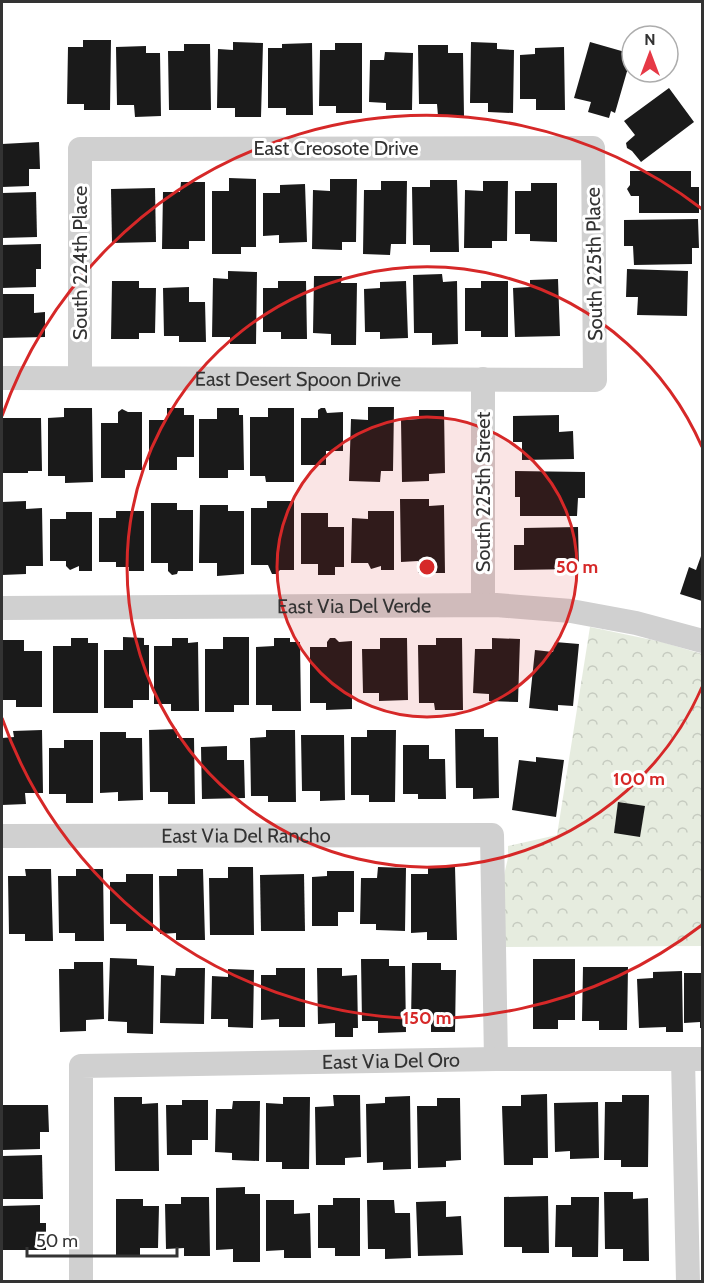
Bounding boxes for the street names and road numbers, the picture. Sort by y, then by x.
street label: East Creosote Drive [253,136,419,160]
street label: South 224th Place [68,186,92,340]
street label: South 225th Place [581,187,607,341]
street label: East Desert Spoon Drive [195,367,401,391]
street label: South 225th Street [471,411,495,572]
street label: East Via Del Verde [277,593,431,618]
street label: East Via Del Rancho [161,823,331,848]
street label: East Via Del Oro [322,1048,460,1074]

